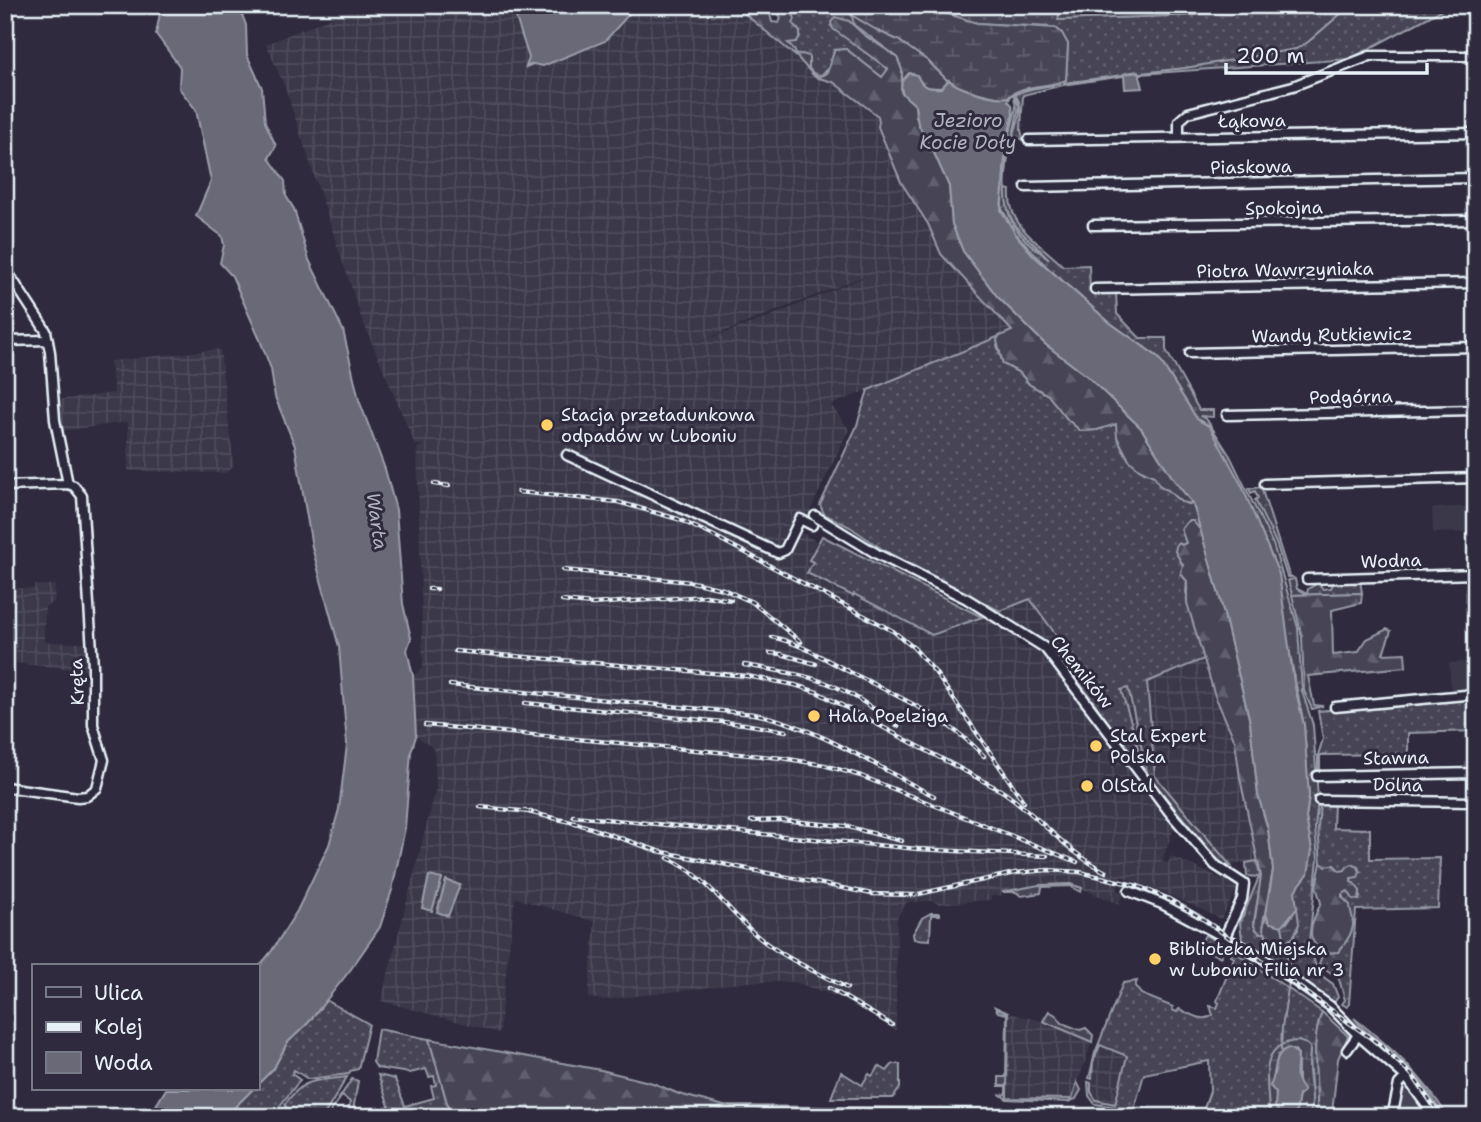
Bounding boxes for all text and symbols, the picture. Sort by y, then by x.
scale bar [1226,32,1427,76]
text: 200 m [1236,42,1305,70]
water label: Jezioro Kocie Doły [920,108,1016,155]
street label: Łąkowa [1217,108,1286,134]
street label: Piaskowa [1210,154,1292,180]
street label: Spokojna [1245,195,1323,221]
street label: Piotra Wawrzyniaka [1196,256,1374,284]
street label: Wandy Rutkiewicz [1251,322,1413,348]
street label: Podgórna [1309,384,1393,410]
place label: Stacja przeładunkowa odpadów w Luboniu [561,403,755,448]
marker: Stacja przeładunkowa odpadów w Luboniu [539,417,555,433]
water label: Warta [361,491,393,551]
street label: Wodna [1360,548,1422,574]
street label: Chemików [1045,630,1119,714]
street label: Kręta [64,658,90,706]
place label: Hala Poelziga [828,704,948,728]
marker: Hala Poelziga [806,708,822,724]
place label: Stal Expert Polska [1110,724,1207,769]
marker: Stal Expert Polska [1088,738,1104,754]
street label: Stawna [1363,745,1429,771]
street label: Dolna [1373,773,1423,797]
place label: OlStal [1101,774,1154,798]
marker: OlStal [1079,778,1095,794]
place label: Biblioteka Miejska w Luboniu Filia nr 3 [1169,937,1344,982]
marker: Biblioteka Miejska w Luboniu Filia nr 3 [1147,951,1163,967]
legend [32,964,259,1090]
text: Ulica [94,979,143,1007]
text: Kolej [94,1013,143,1041]
text: Woda [94,1049,152,1077]

